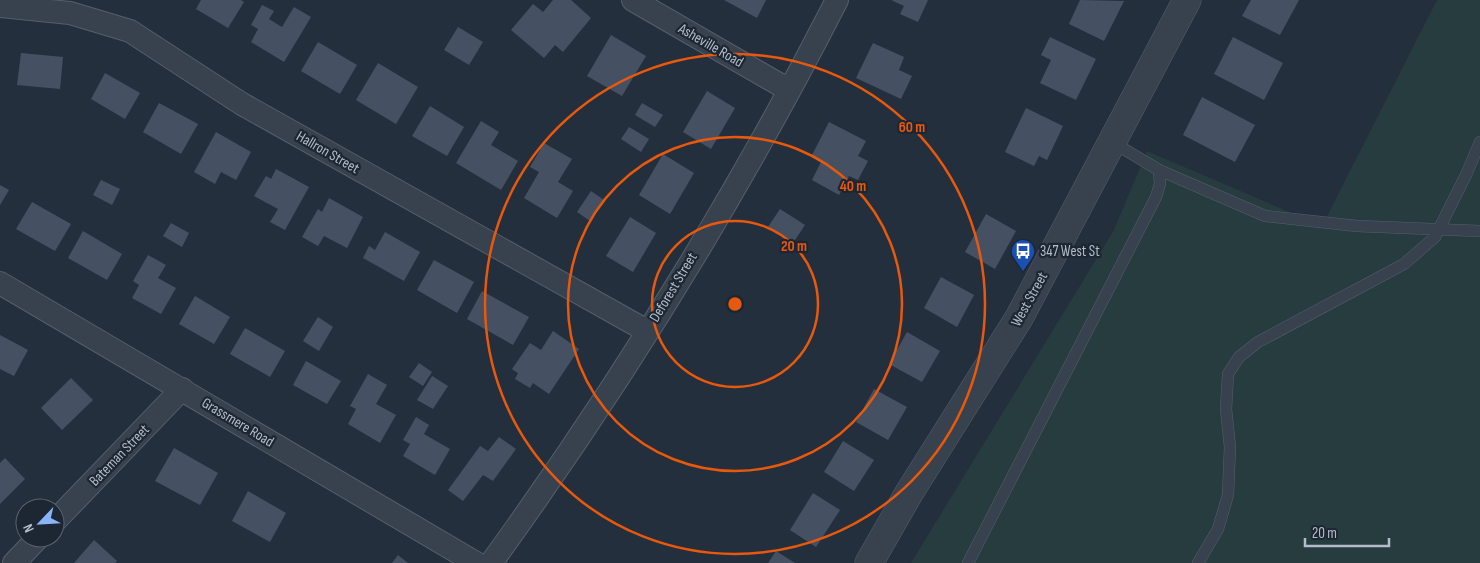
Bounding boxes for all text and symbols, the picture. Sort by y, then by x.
street label: Asheville Road [674,19,747,72]
text: 60 m [899,118,925,137]
street label: Hallron Street [293,127,363,178]
text: 40 m [840,177,866,196]
text: 20 m [781,237,807,256]
bus stop icon: 347 West St [1010,238,1036,272]
place label: 347 West St [1040,242,1100,261]
street label: Deforest Street [645,249,702,325]
street label: West Street [1007,268,1052,330]
centre of rings [726,295,744,313]
street label: Grassmere Road [198,393,277,451]
street label: Bateman Street [85,420,154,490]
north arrow [15,498,65,548]
scale bar [1305,516,1389,548]
text: N [19,521,38,535]
text: 20 m [1312,524,1337,543]

